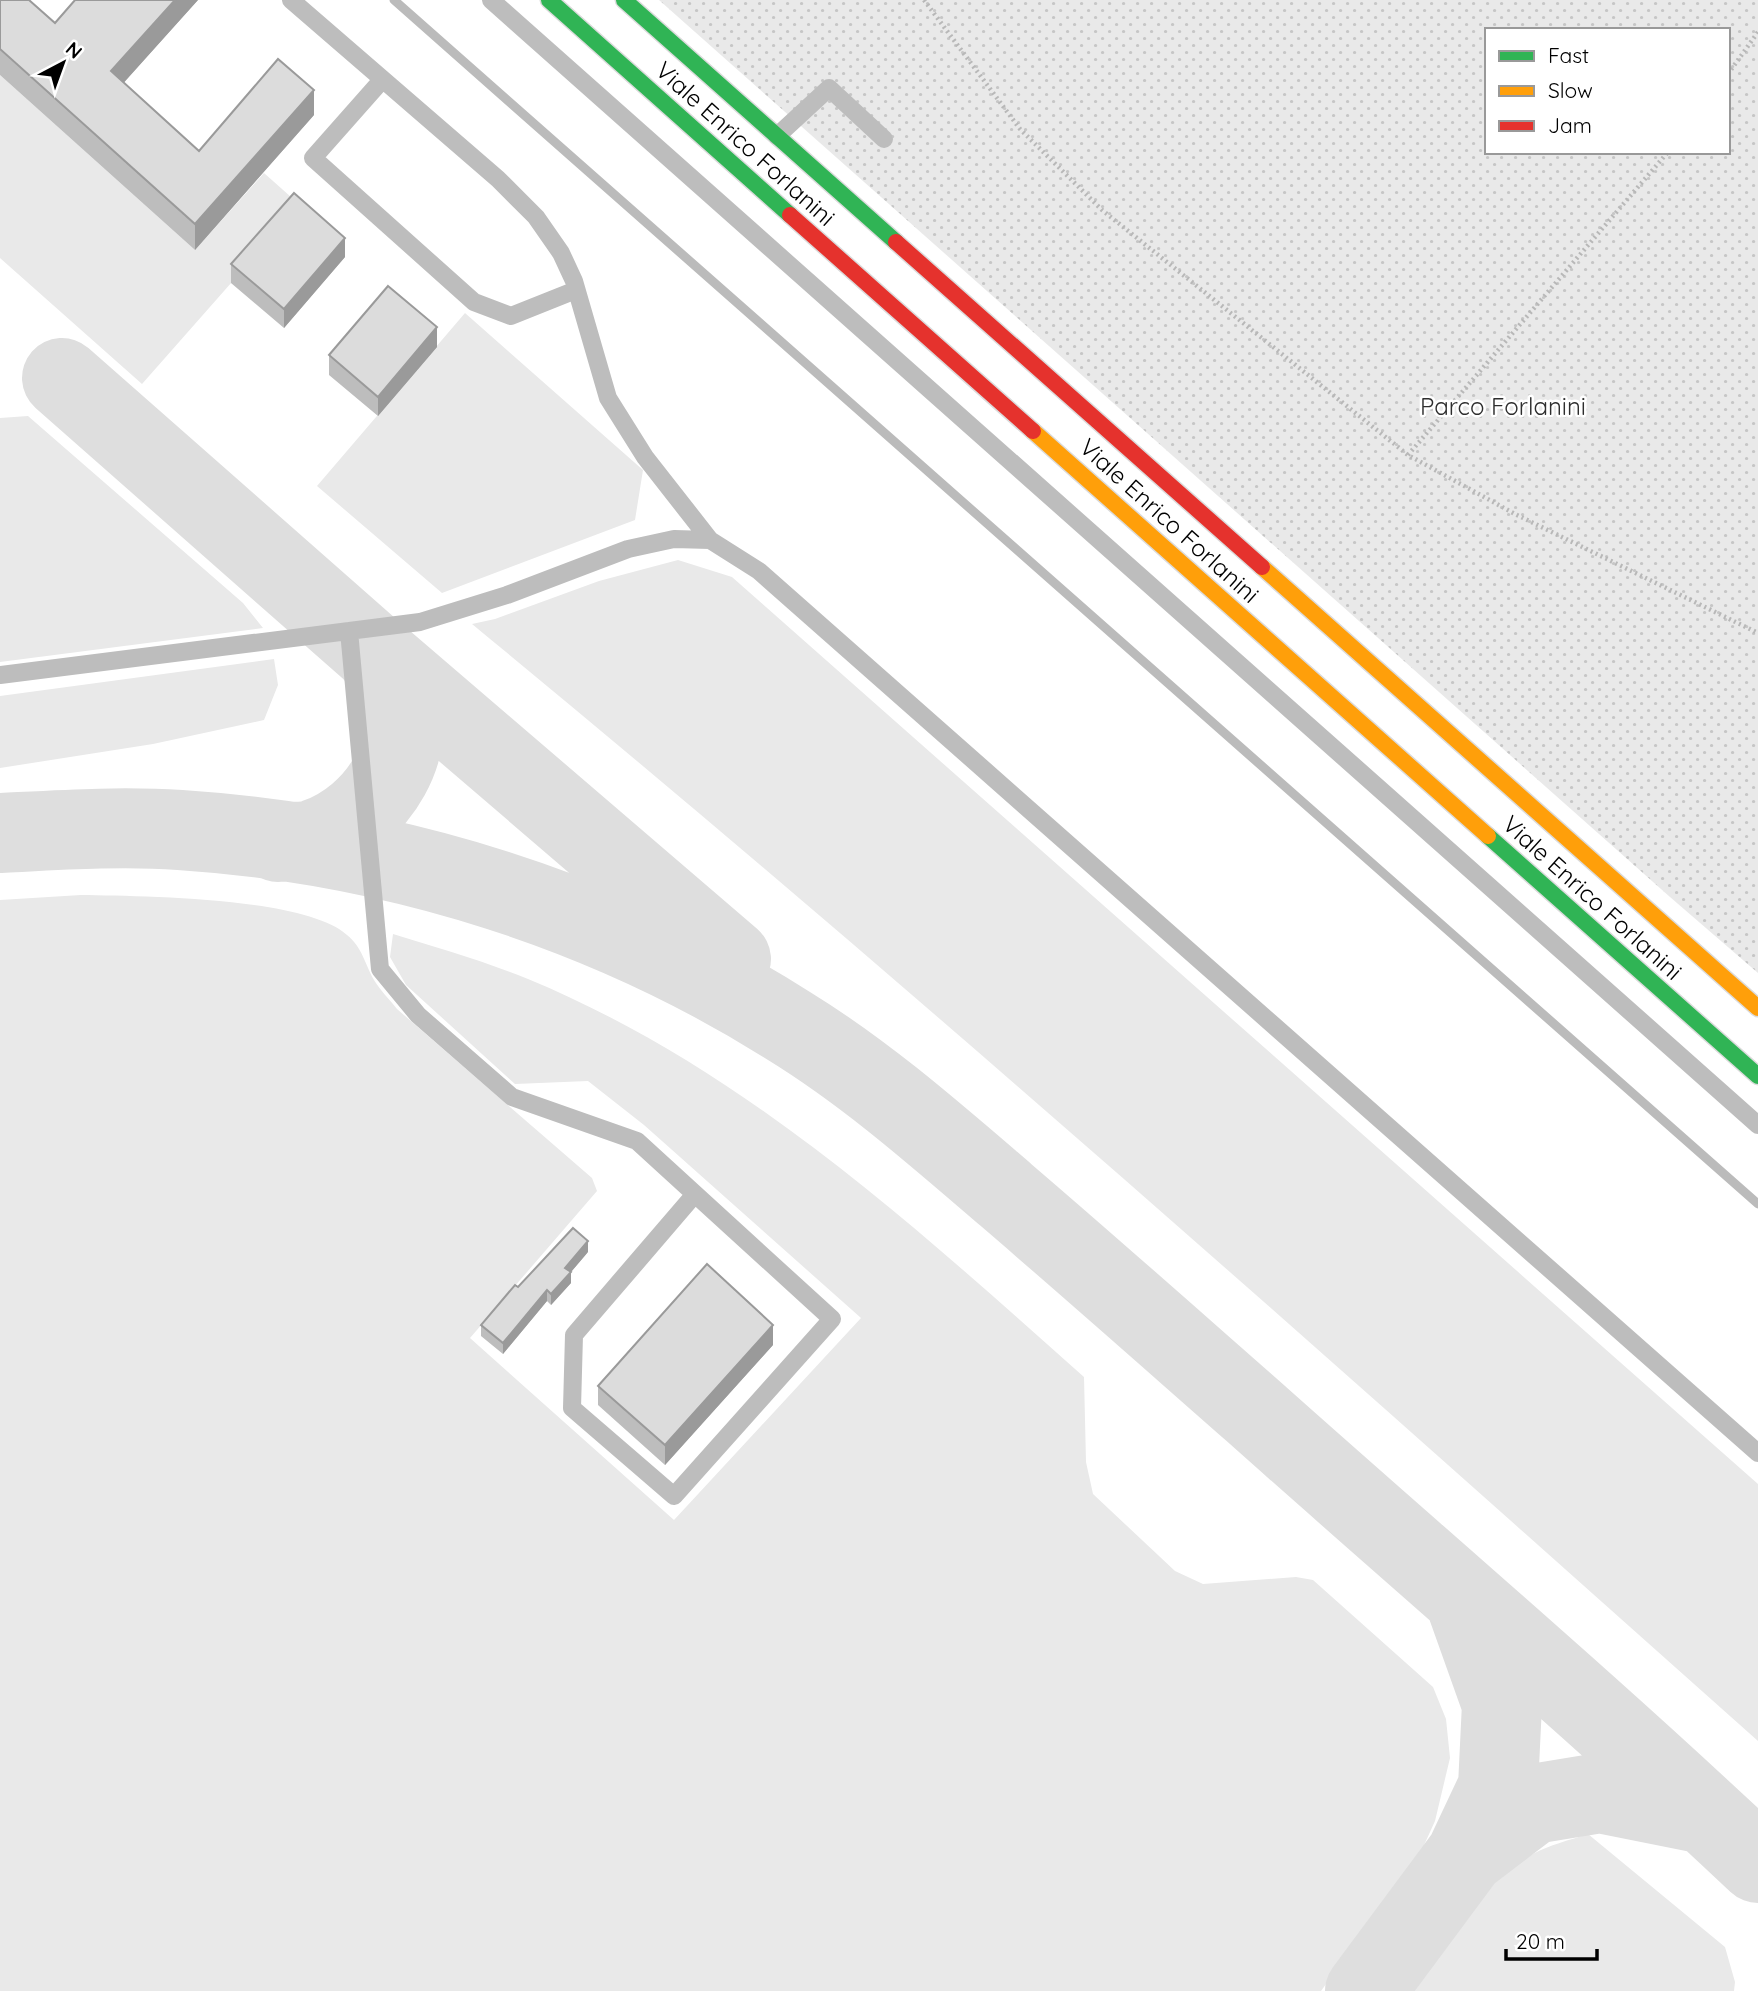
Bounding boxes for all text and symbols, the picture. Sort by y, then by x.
north arrow [28,28,98,98]
legend [1485,28,1730,154]
text: N [61,37,87,64]
text: Fast [1548,42,1589,68]
street label: Viale Enrico Forlanini [650,55,842,232]
text: Slow [1548,77,1593,103]
text: Jam [1548,112,1592,138]
park label: Parco Forlanini [1420,391,1586,421]
street label: Viale Enrico Forlanini [1074,432,1266,609]
street label: Viale Enrico Forlanini [1497,809,1689,986]
scale bar [1506,1918,1597,1962]
text: 20 m [1516,1928,1565,1954]

